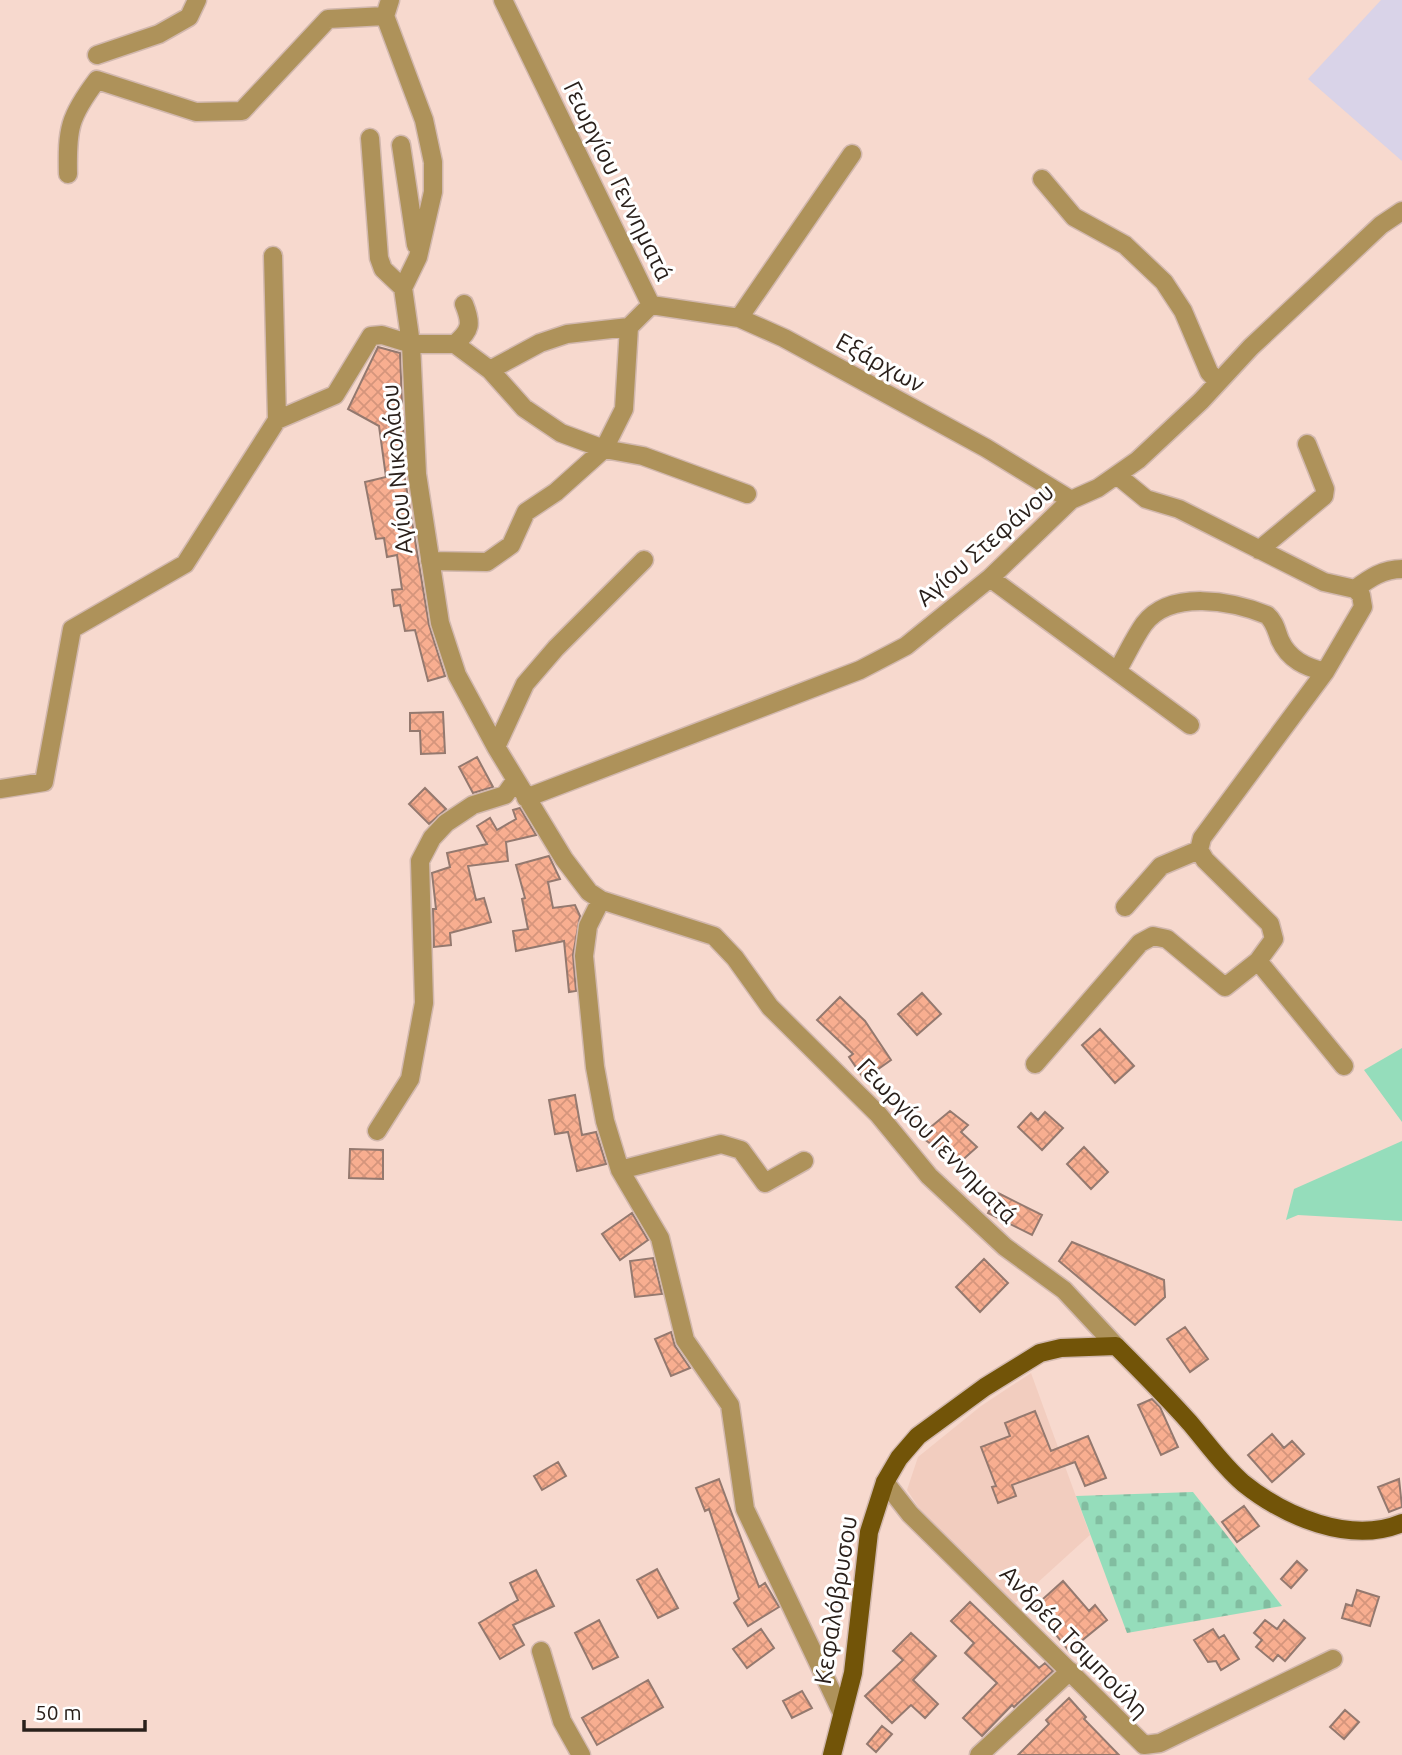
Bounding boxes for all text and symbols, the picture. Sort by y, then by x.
street label: Γεωργίου Γεννηματά [558,77,678,285]
street label: Εξάρχων [832,327,929,398]
street label: Αγίου Νικολάου [376,383,417,555]
street label: Αγίου Στεφάνου [910,478,1059,612]
street label: Γεωργίου Γεννηματά [852,1053,1023,1229]
street label: Κεφαλόβρυσου [809,1514,862,1686]
street label: Ανδρέα Τσιμπούλη [995,1560,1154,1723]
scale bar [24,1688,145,1732]
text: 50 m [35,1700,82,1724]

